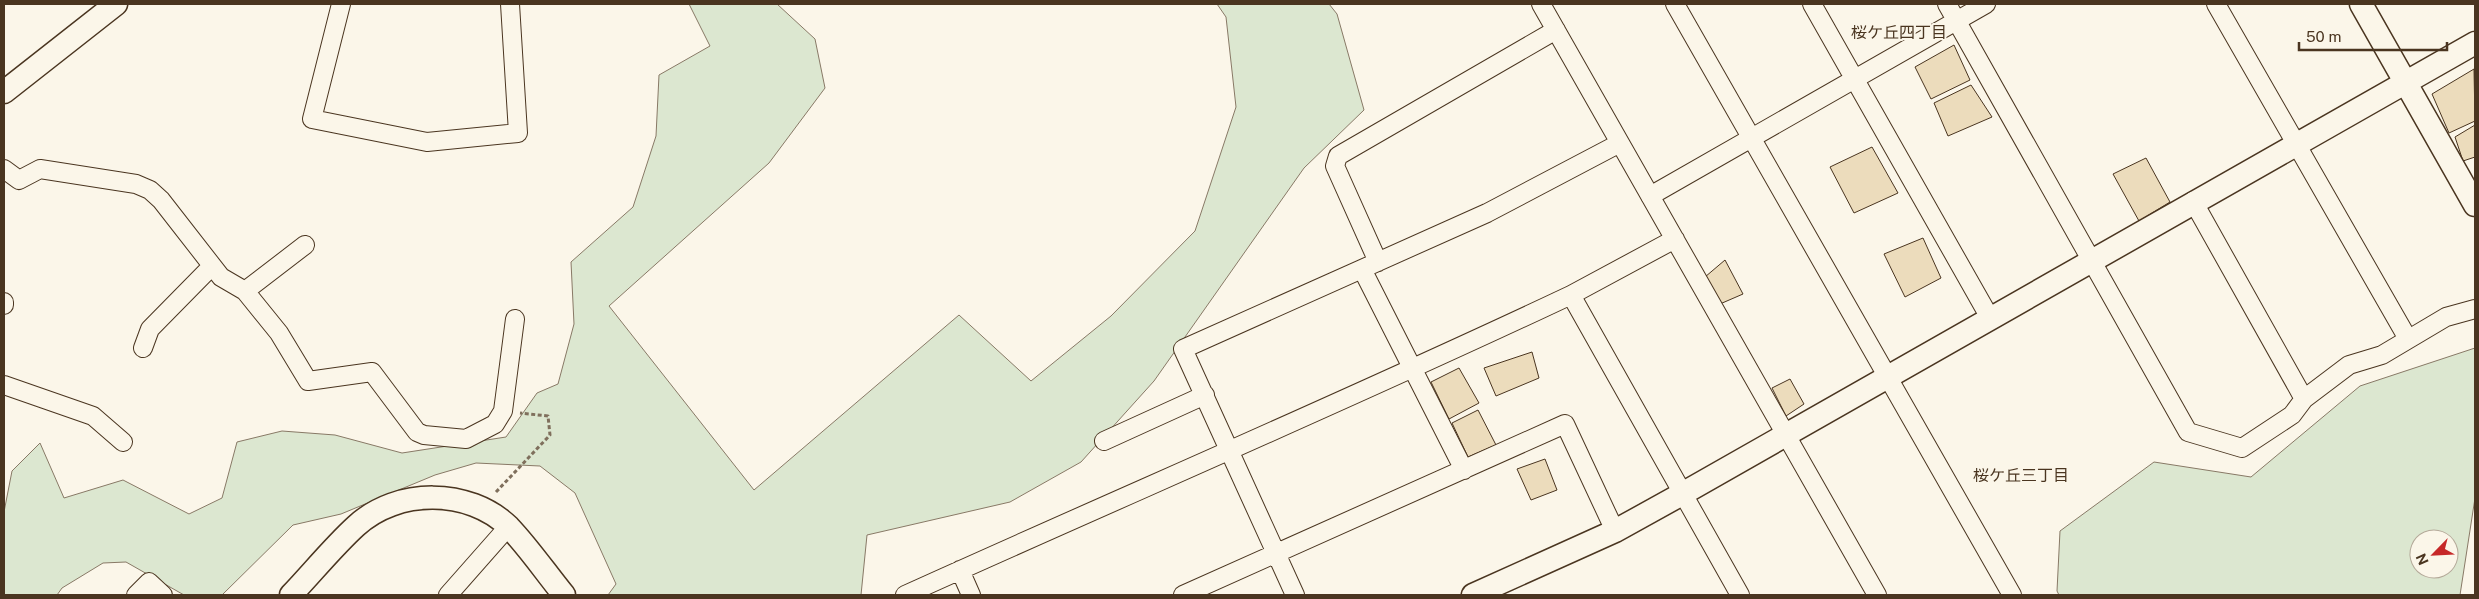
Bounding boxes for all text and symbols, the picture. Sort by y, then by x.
scale bar [2299,20,2446,52]
district label: 桜ケ丘四丁目 [1851,23,1947,42]
text: 50 m [2306,28,2341,45]
district label: 桜ケ丘三丁目 [1973,466,2069,485]
north arrow [2409,529,2459,579]
text: N [2413,551,2432,568]

